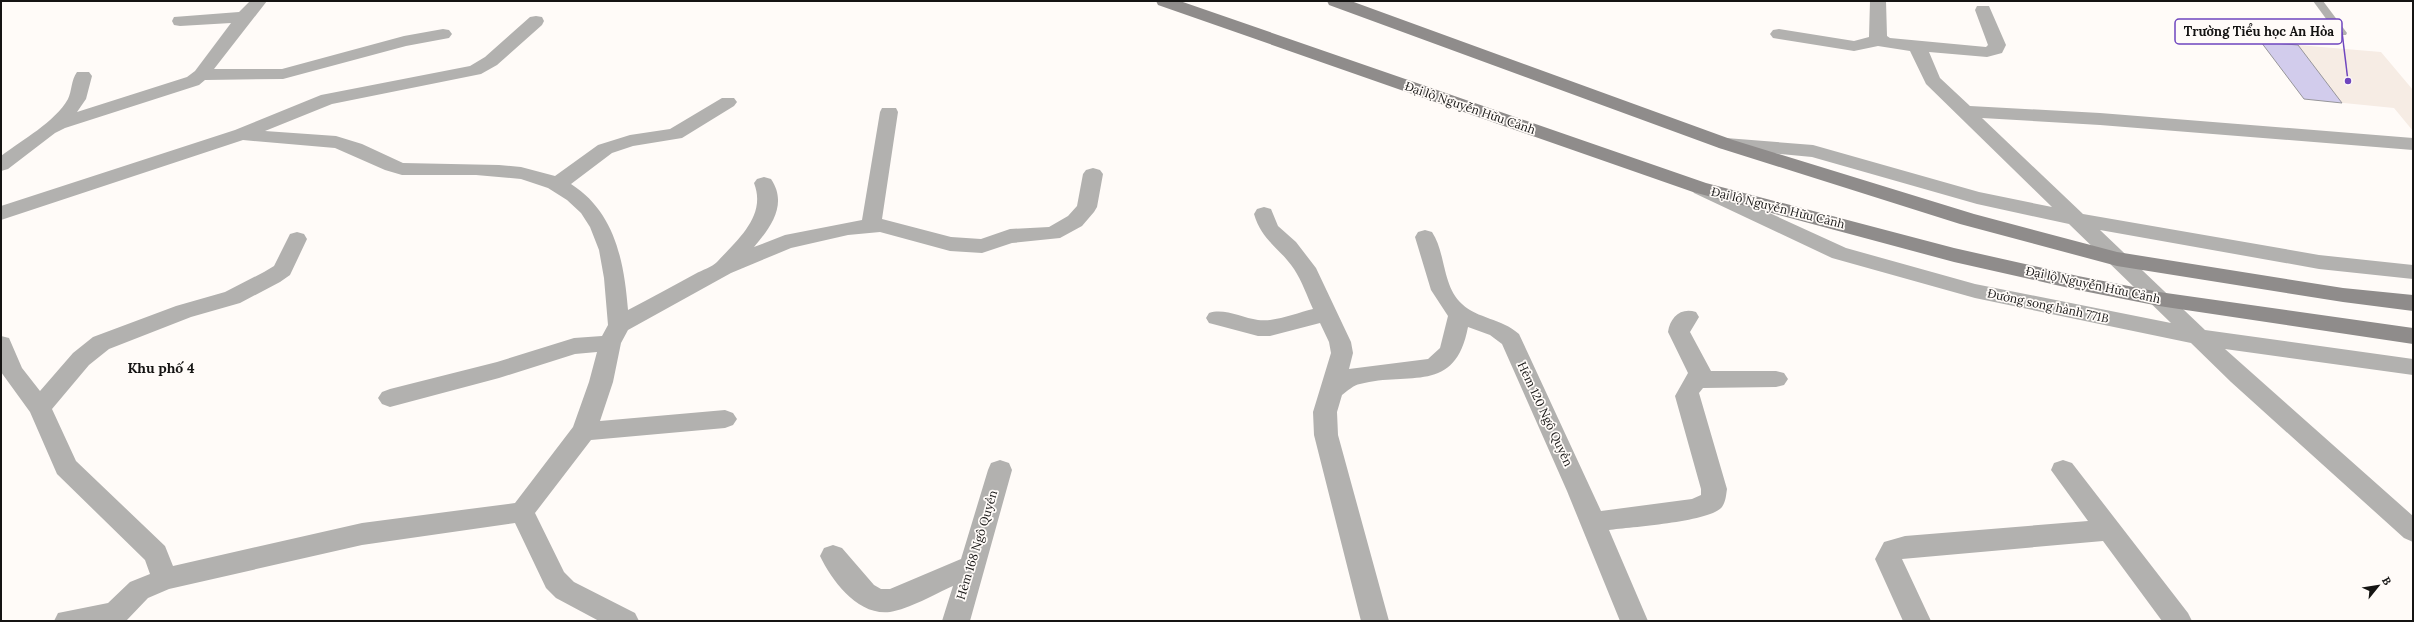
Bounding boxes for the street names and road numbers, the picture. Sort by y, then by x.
street label: Đại lộ Nguyễn Hữu Cảnh [1403,78,1537,137]
street label: Đại lộ Nguyễn Hữu Cảnh [1710,184,1846,231]
street label: Đại lộ Nguyễn Hữu Cảnh [2024,263,2162,306]
street label: Đường song hành 771B [1986,285,2110,326]
street label: Hẻm 120 Ngô Quyền [1515,359,1576,469]
street label: Hẻm 168 Ngô Quyền [953,488,1000,601]

